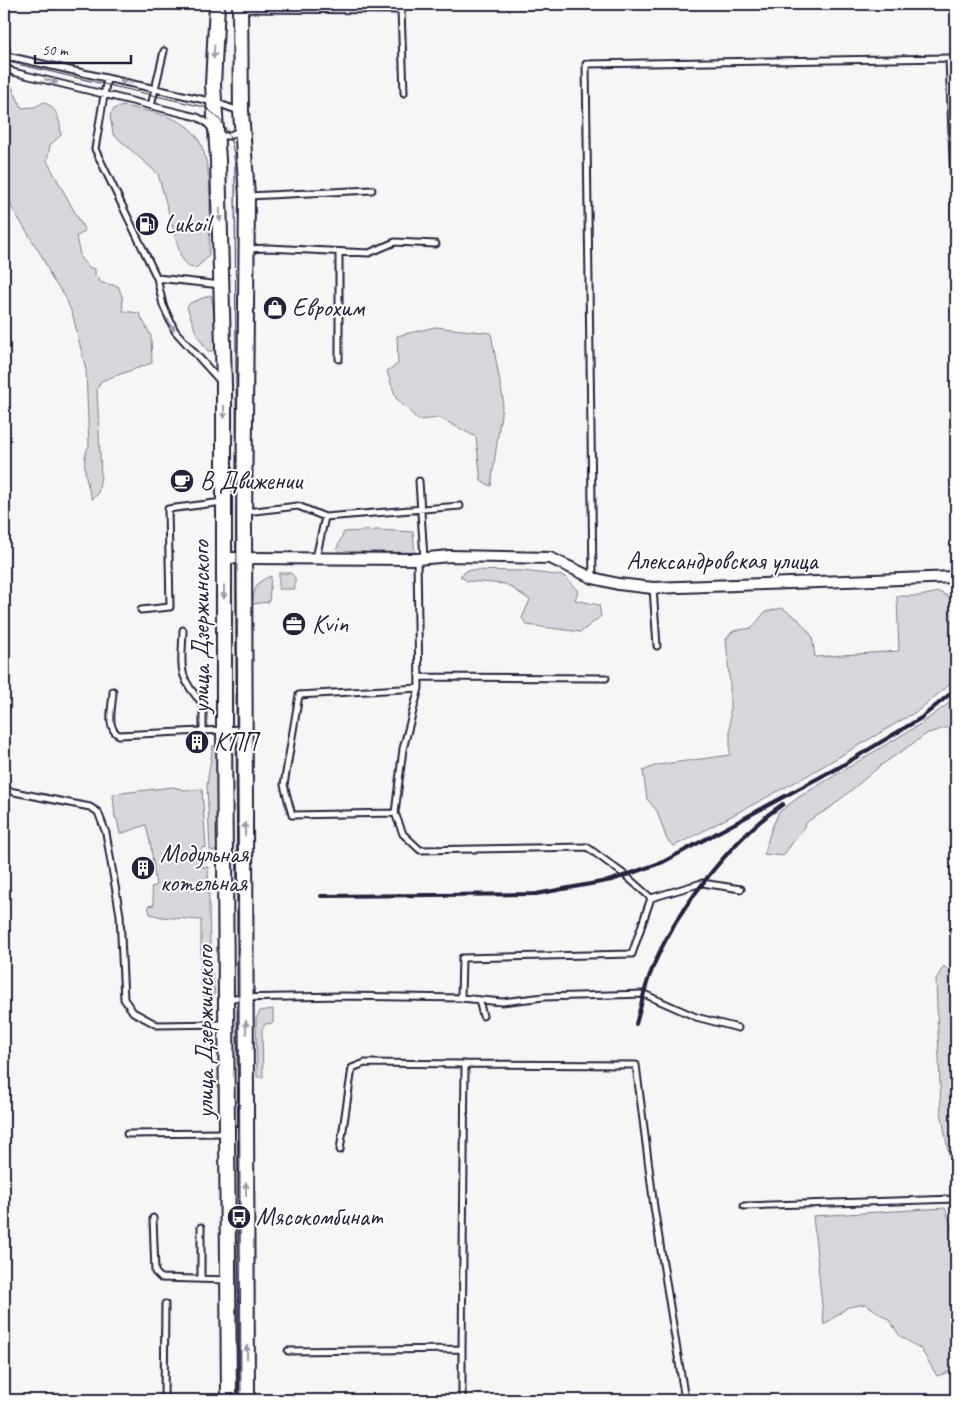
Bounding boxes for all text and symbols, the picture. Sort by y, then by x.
scale bar [35,32,131,64]
text: 50 m [42,41,69,60]
one-way arrow [210,45,218,61]
one-way arrow [43,78,58,86]
one-way arrow [119,78,134,86]
one-way arrow [216,207,224,223]
place label: Lukoil [164,208,215,240]
fuel station icon: Lukoil [134,211,160,237]
place label: Еврохим [292,292,365,324]
shop icon: Еврохим [262,295,288,321]
one-way arrow [167,318,176,331]
one-way arrow [220,404,228,420]
place label: В Движении [200,465,304,497]
cafe icon: В Движении [169,468,195,494]
street label: улица Дзержинского [185,539,217,716]
street label: Александровская улица [627,545,819,577]
one-way arrow [220,584,228,600]
place label: Kvin [312,608,349,640]
office icon: Kvin [281,611,307,637]
place label: КПП [214,726,261,758]
building icon: КПП [184,729,210,755]
one-way arrow [241,821,249,837]
place label: Модульная котельная [160,838,249,899]
building icon: Модульная котельная [130,855,156,881]
street label: улица Дзержинского [189,944,221,1121]
one-way arrow [242,1018,250,1034]
one-way arrow [242,1181,250,1197]
place label: Мясокомбинат [256,1201,384,1233]
bus stop icon: Мясокомбинат [226,1204,252,1230]
one-way arrow [243,1343,251,1359]

